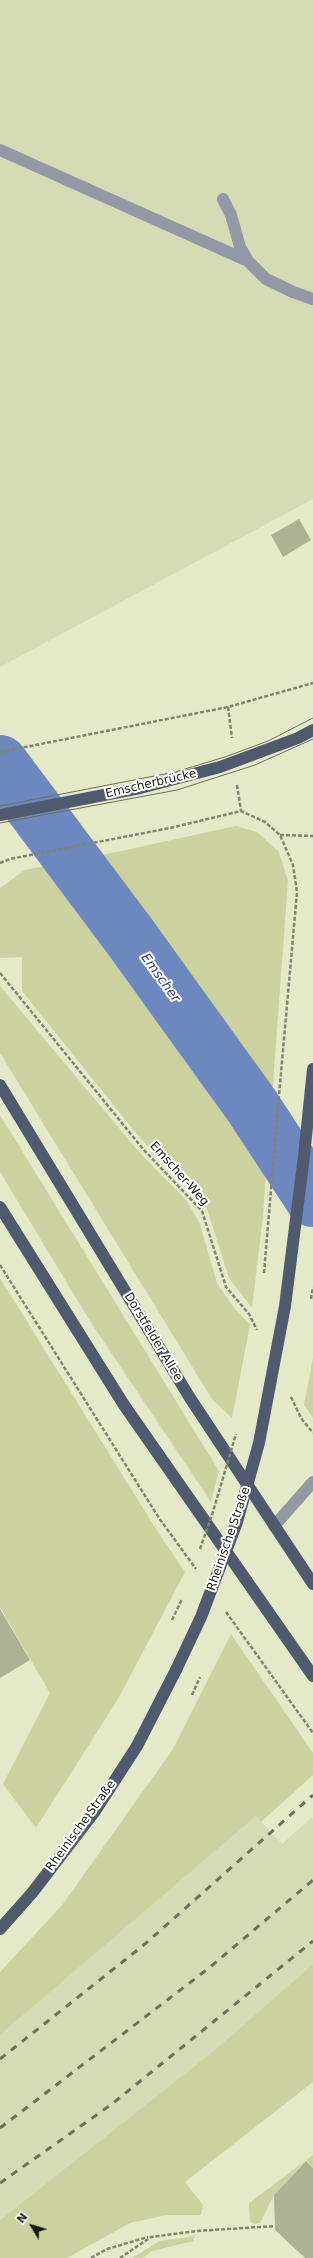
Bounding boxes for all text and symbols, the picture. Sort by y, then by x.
street label: Emscherbrücke [104,767,198,801]
water label: Emscher [137,951,183,1005]
street label: Emscher-Weg [146,1139,212,1209]
street label: Dorstfelder Allee [121,1290,185,1384]
street label: Rheinische Straße [204,1485,254,1593]
street label: Rheinische Straße [43,1778,119,1874]
north arrow [12,2206,52,2246]
text: N [14,2211,30,2226]

